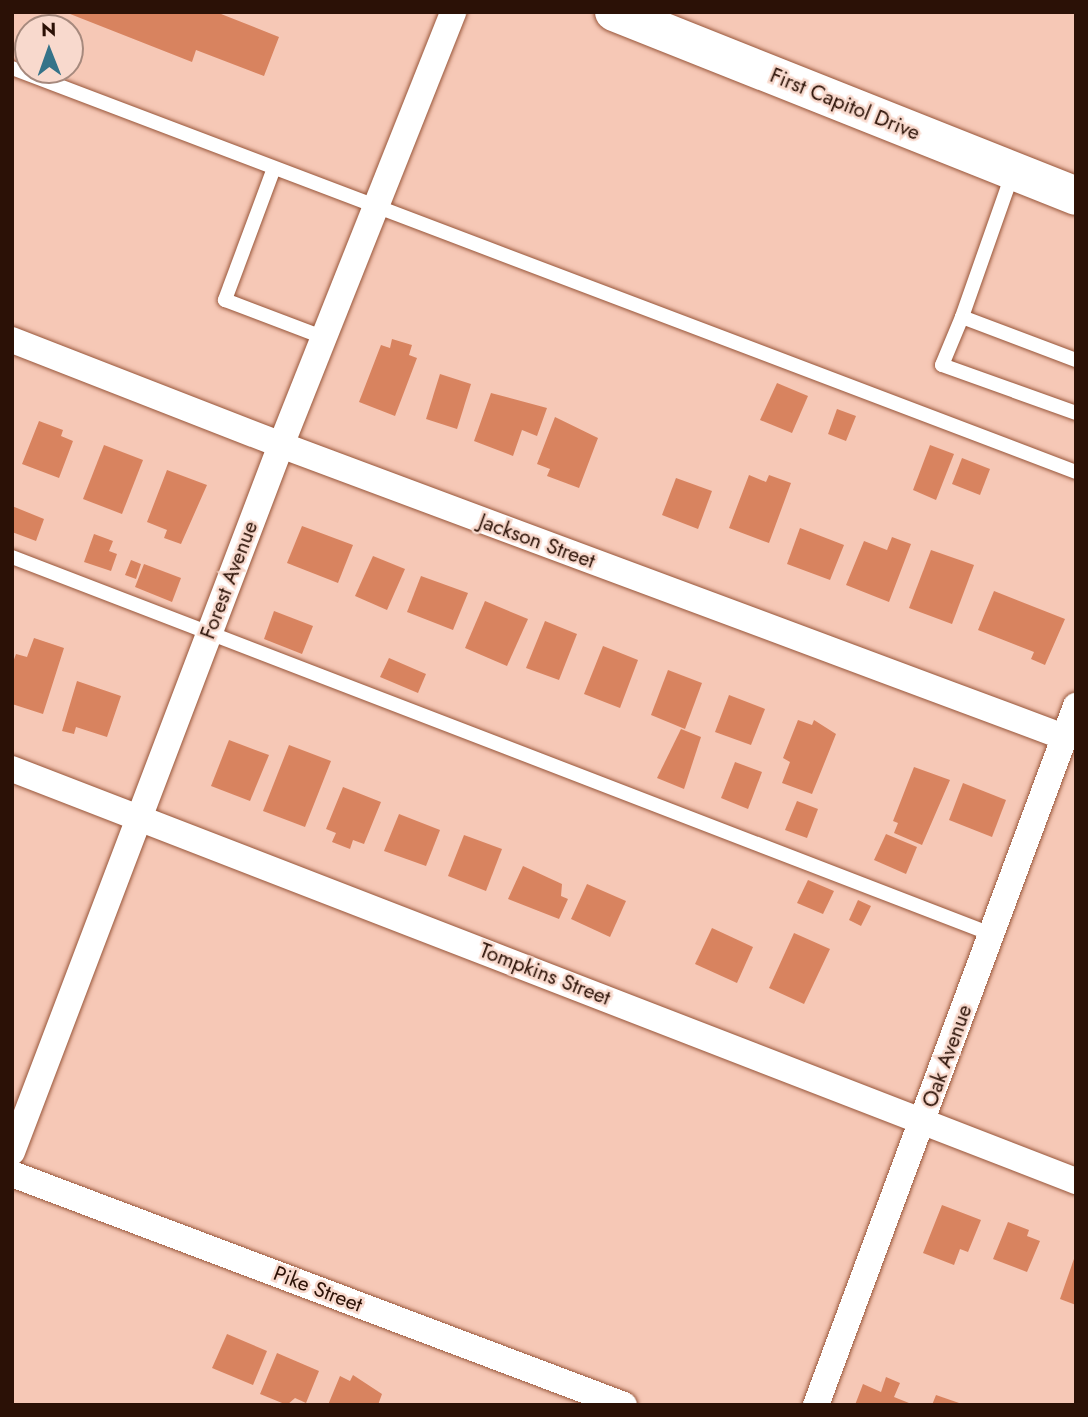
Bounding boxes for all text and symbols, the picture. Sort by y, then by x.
north arrow [14,14,84,84]
text: N [41,16,56,43]
street label: First Capitol Drive [766,62,924,146]
street label: Jackson Street [475,508,599,574]
street label: Forest Avenue [195,517,263,643]
street label: Tompkins Street [476,937,614,1011]
street label: Oak Avenue [917,1001,977,1111]
street label: Pike Street [270,1261,366,1317]

